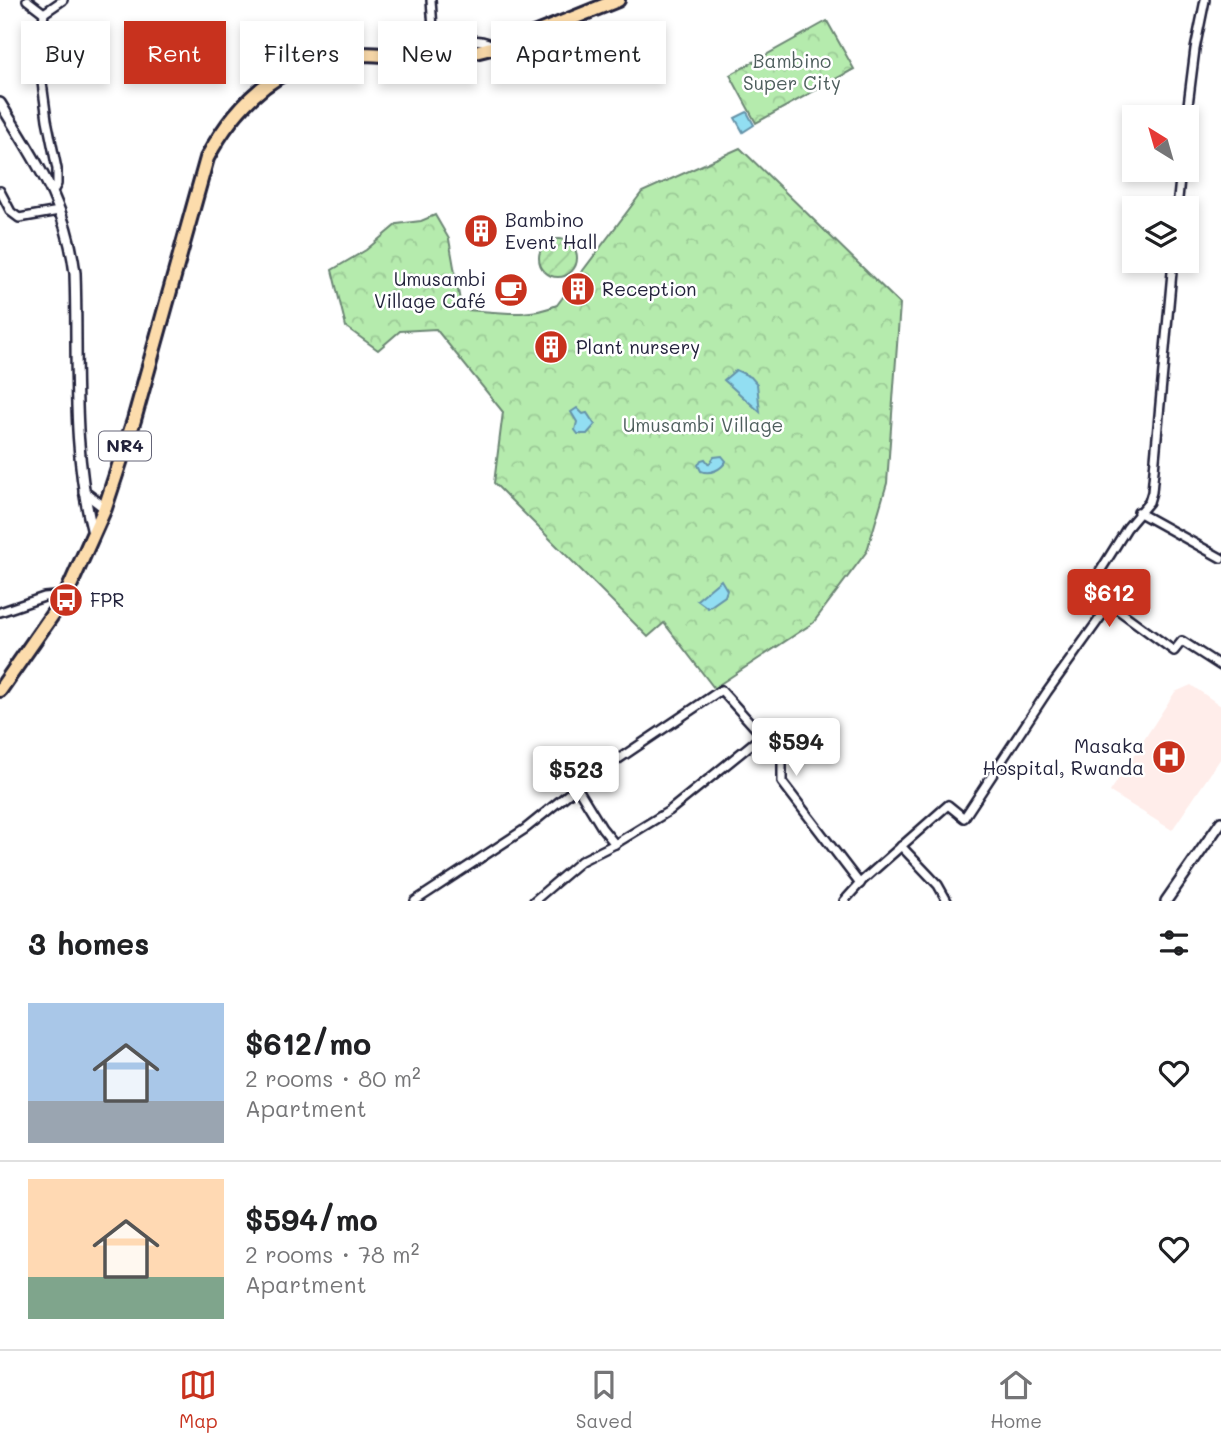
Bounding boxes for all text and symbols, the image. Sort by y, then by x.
chip: Buy [21,21,110,84]
chip: Rent [124,21,226,84]
chip: Filters [240,21,364,84]
chip: New [378,21,477,84]
chip: Apartment [491,21,666,84]
park label: Bambino Super City [743,48,841,95]
north arrow [1122,105,1199,182]
map controls [1122,105,1199,273]
button: layers [1122,196,1199,273]
place label: Bambino Event Hall [505,207,598,254]
building icon: Bambino Event Hall [462,212,500,250]
place label: Umusambi Village Café [374,266,486,313]
building icon: Reception [559,270,597,308]
cafe icon: Umusambi Village Café [492,271,530,309]
place label: Reception [602,276,697,301]
building icon: Plant nursery [532,328,570,366]
place label: Plant nursery [576,334,700,359]
park label: Umusambi Village [623,412,783,437]
road number: NR4 [99,432,151,461]
pin: $612 [1068,570,1150,629]
text: $612 [1083,577,1135,607]
bus stop icon: FPR [47,581,85,619]
place label: FPR [90,587,124,612]
pin: $594 [755,718,837,778]
text: $594 [768,726,824,756]
place label: Masaka Hospital, Rwanda [982,733,1144,780]
hospital icon: Masaka Hospital, Rwanda [1150,738,1188,776]
pin: $523 [535,746,617,806]
text: $523 [549,754,603,784]
text: 3 homes [28,923,149,963]
icon: filters [1155,924,1193,962]
text: $612/mo [245,1023,371,1063]
icon: home [84,1031,168,1115]
icon: heart [1155,1054,1193,1092]
text: 2 rooms · 80 m² [245,1063,421,1093]
text: Apartment [245,1093,367,1123]
text: $594/mo [245,1199,378,1239]
icon: home [84,1207,168,1291]
icon: heart [1155,1230,1193,1268]
text: 2 rooms · 78 m² [245,1239,419,1269]
text: Apartment [245,1269,367,1299]
tab: Map [179,1366,218,1433]
tab: Saved [576,1366,632,1433]
tab: Home [990,1366,1042,1433]

